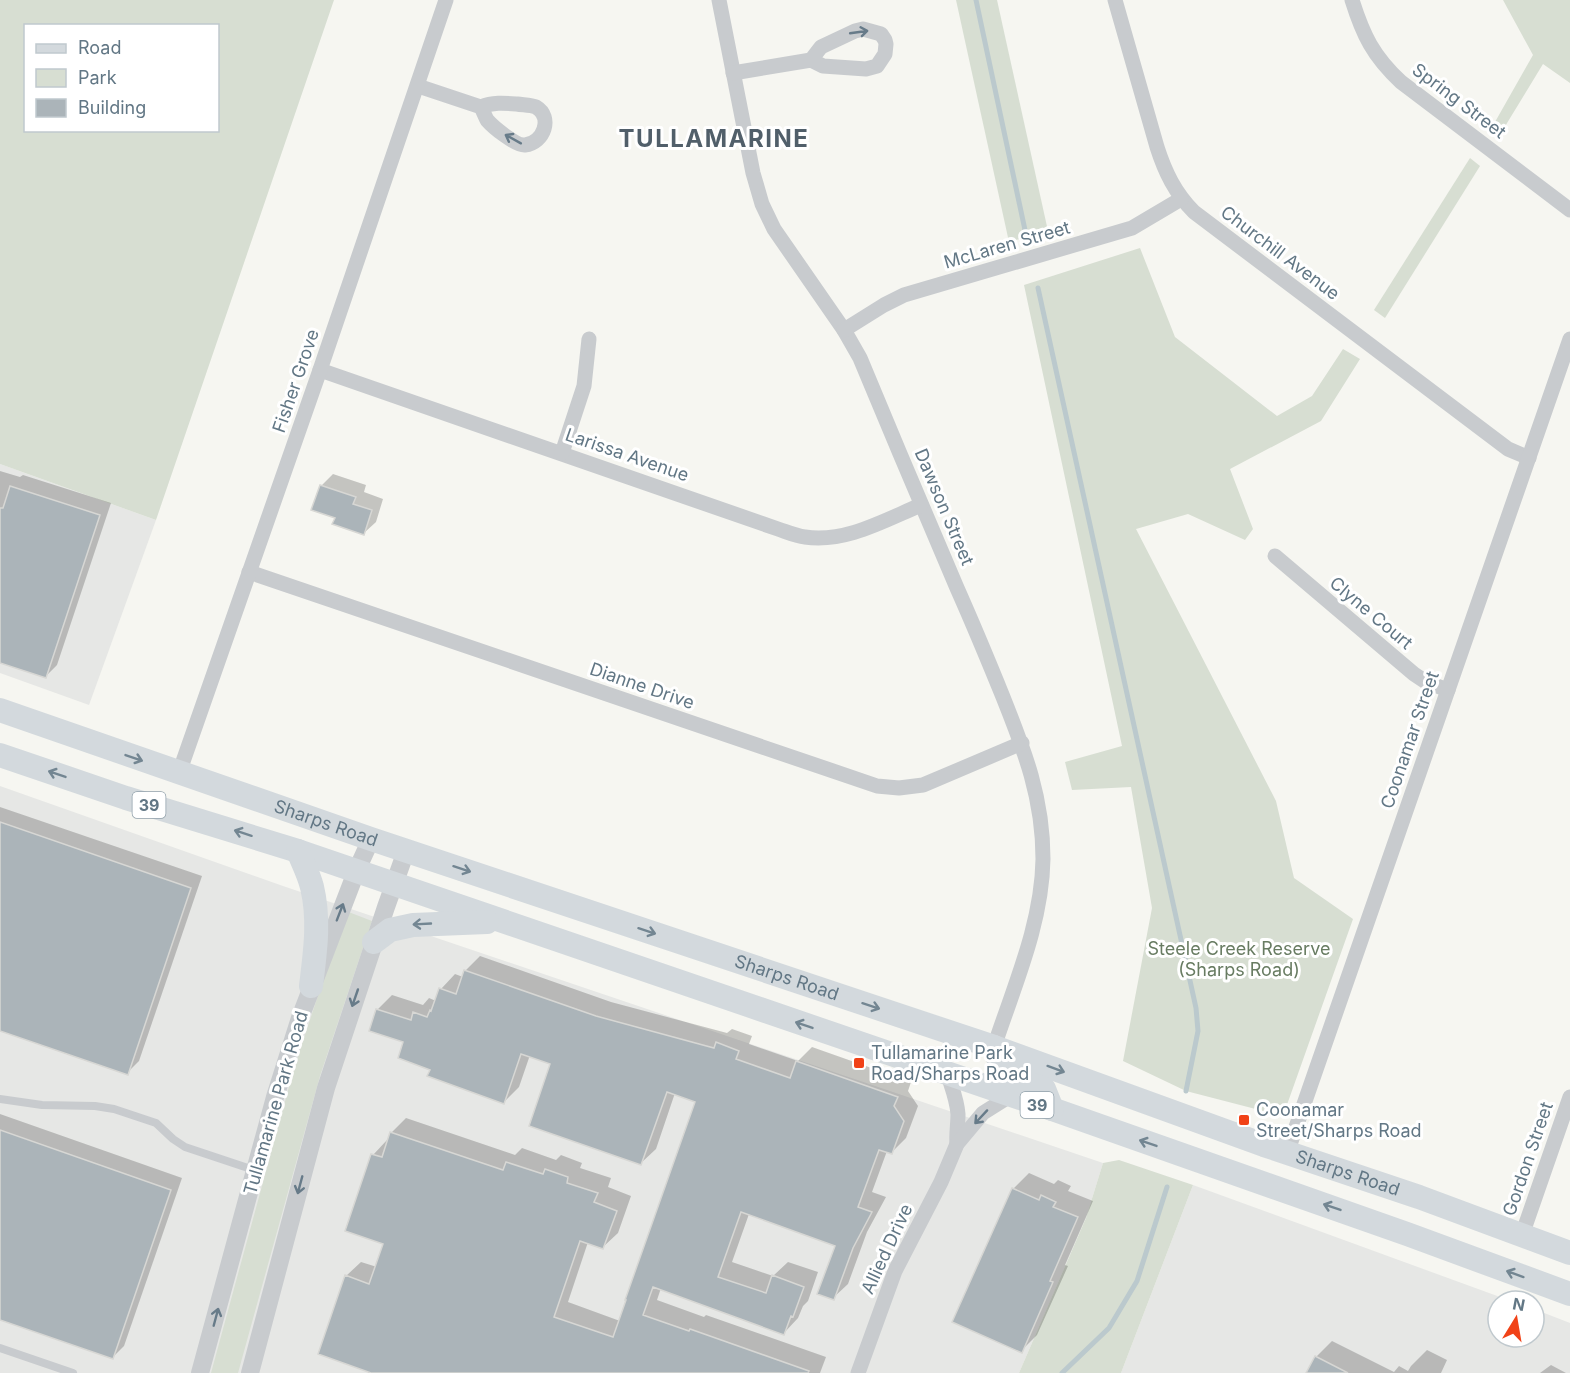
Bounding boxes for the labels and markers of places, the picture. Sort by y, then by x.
place label: Tullamarine Park Road/Sharps Road [871,1042,1029,1084]
marker: Tullamarine Park Road/Sharps Road [852,1056,866,1070]
place label: Coonamar Street/Sharps Road [1256,1099,1422,1141]
marker: Coonamar Street/Sharps Road [1237,1113,1251,1127]

